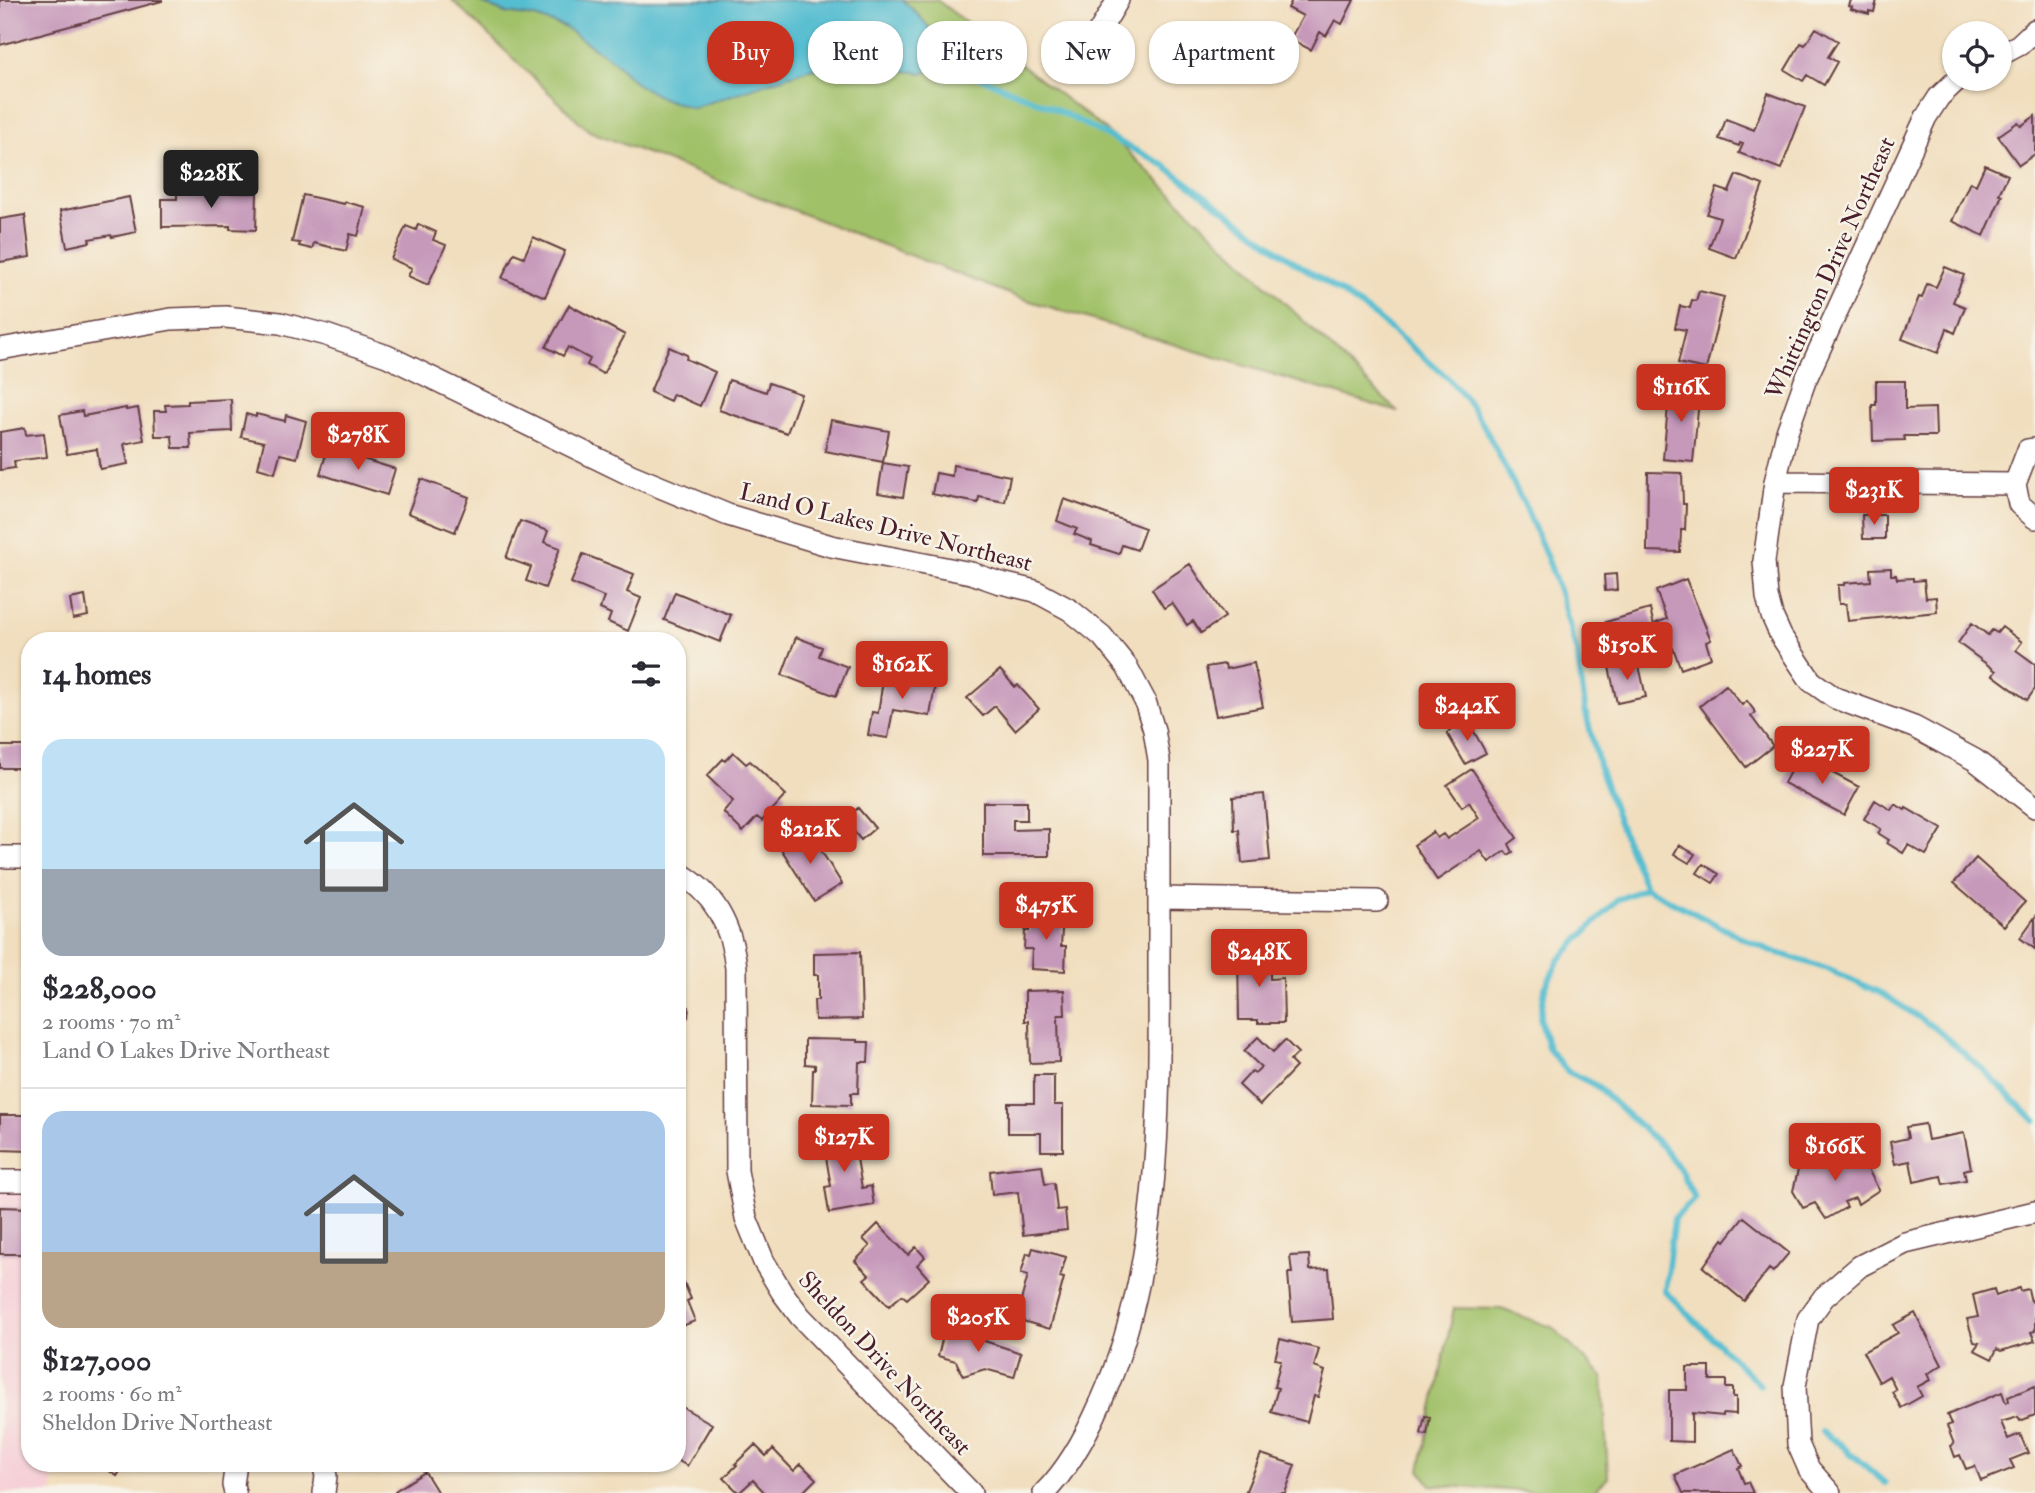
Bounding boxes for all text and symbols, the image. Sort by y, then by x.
chip: Buy [707,21,794,84]
chip: Rent [808,21,903,84]
chip: Filters [917,21,1027,84]
chip: New [1041,21,1135,84]
chip: Apartment [1149,21,1299,84]
map controls [1942,21,2012,91]
button: locate [1942,21,2012,91]
street label: Whittington Drive Northeast [1758,132,1902,405]
pin: $228K [162,150,260,210]
text: $228K [179,158,243,187]
pin: $116K [1632,364,1730,424]
text: $116K [1652,372,1710,401]
pin: $278K [309,412,407,472]
text: $278K [327,420,389,449]
pin: $231K [1825,468,1923,527]
text: $231K [1845,475,1903,504]
street label: Land O Lakes Drive Northeast [736,476,1036,579]
pin: $150K [1578,622,1676,682]
text: $150K [1598,630,1656,659]
pin: $162K [853,642,951,701]
text: $162K [872,649,932,678]
icon: filters [627,655,665,693]
text: 14 homes [42,656,151,693]
pin: $242K [1418,684,1516,743]
text: $242K [1435,691,1499,720]
pin: $227K [1773,726,1871,786]
text: $227K [1791,734,1853,763]
icon: home [291,784,417,910]
pin: $212K [761,806,859,866]
text: $212K [780,814,840,843]
pin: $475K [997,883,1095,942]
text: $475K [1015,890,1077,919]
pin: $248K [1210,930,1308,989]
text: $248K [1227,937,1291,966]
text: $228,000 [42,970,157,1007]
text: 2 rooms · 70 m² [42,1007,181,1036]
text: Land O Lakes Drive Northeast [42,1036,330,1065]
pin: $127K [795,1114,893,1174]
text: $127K [814,1122,874,1151]
pin: $166K [1786,1124,1884,1183]
text: $166K [1805,1131,1865,1160]
icon: home [291,1156,417,1282]
street label: Sheldon Drive Northeast [791,1265,978,1462]
pin: $205K [929,1294,1027,1354]
text: $205K [947,1302,1009,1331]
text: $127,000 [42,1342,151,1379]
text: 2 rooms · 60 m² [42,1379,182,1408]
text: Sheldon Drive Northeast [42,1408,272,1437]

